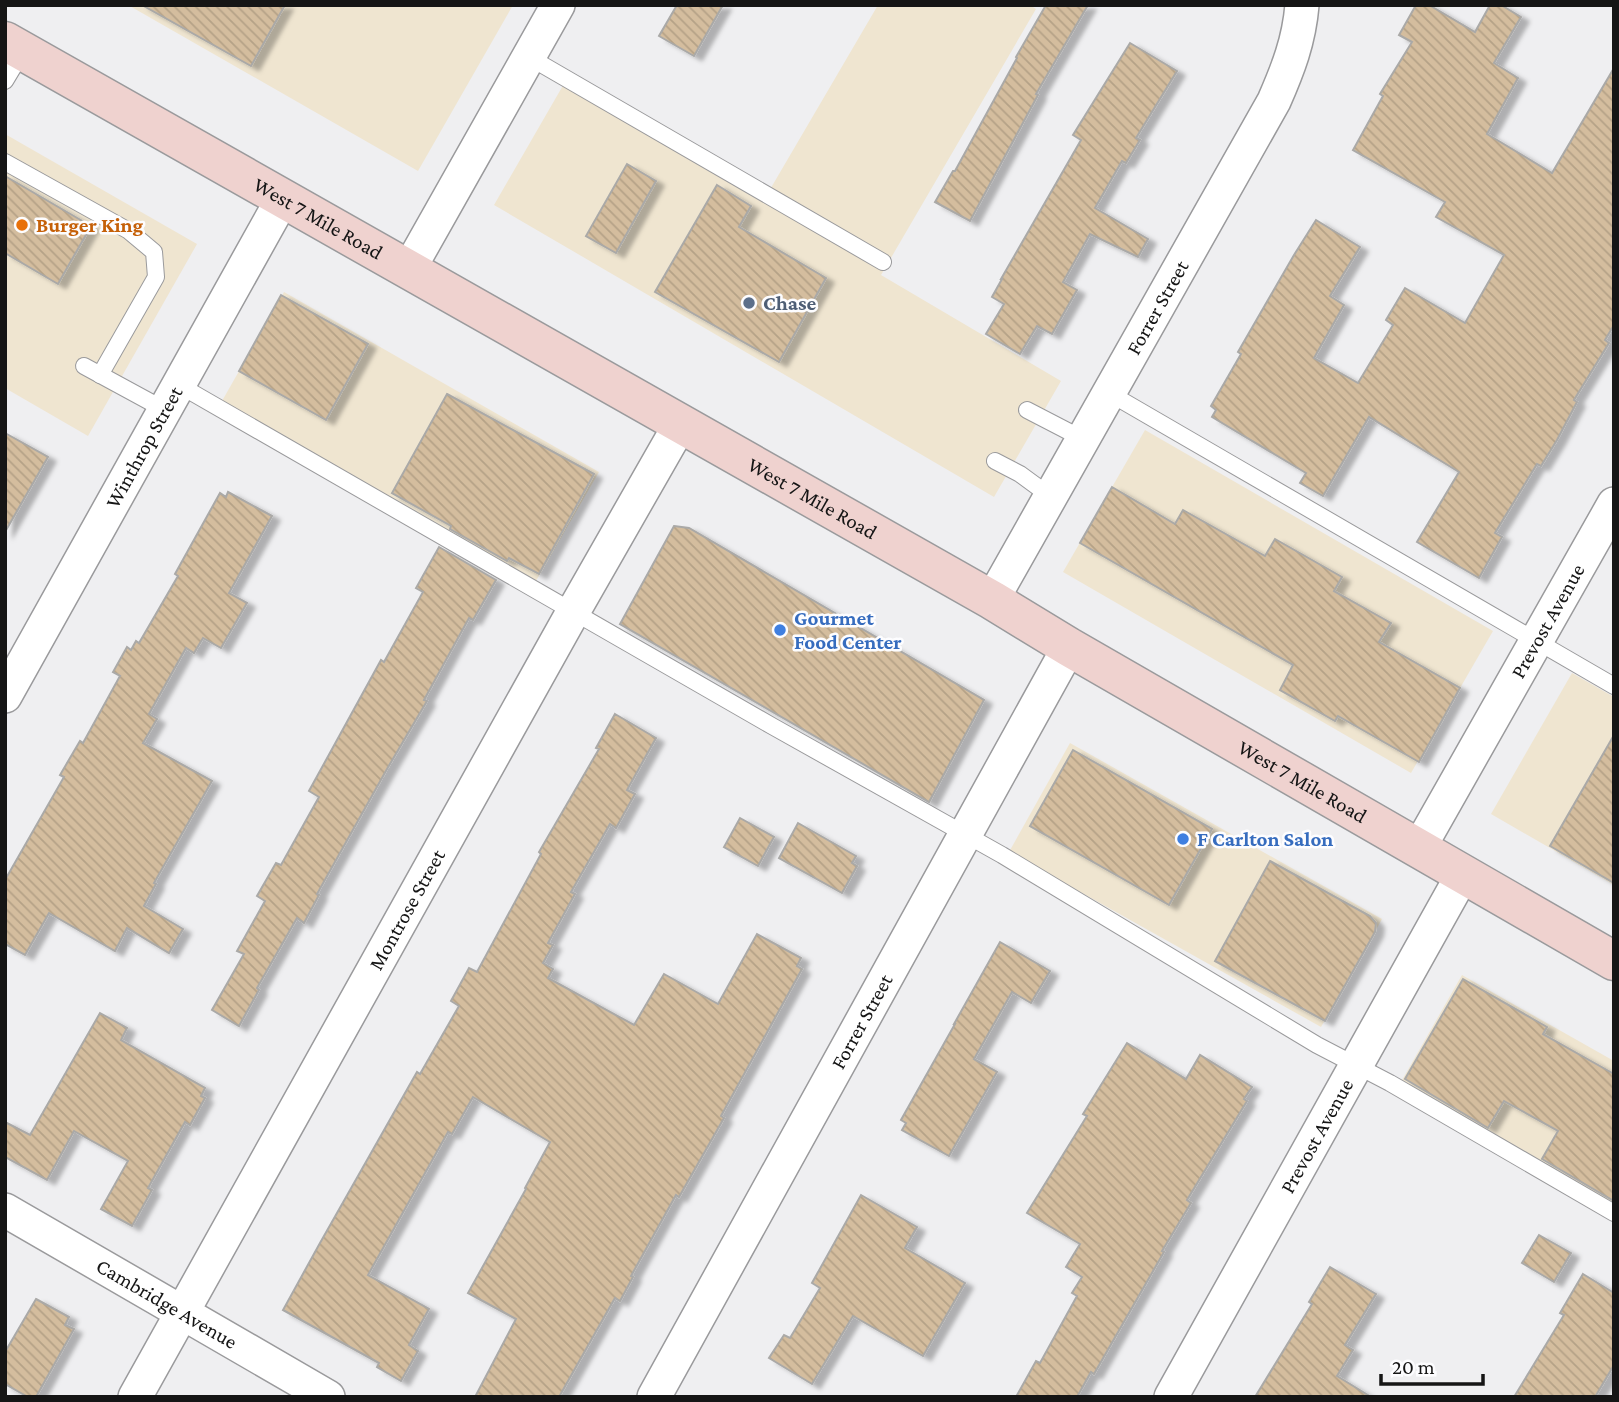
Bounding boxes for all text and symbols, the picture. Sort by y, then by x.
street label: West 7 Mile Road [249,172,387,264]
place label: Burger King [36,213,144,237]
marker: Burger King [14,217,30,233]
street label: Forrer Street [1121,255,1194,359]
place label: Chase [763,291,817,315]
marker: Chase [741,295,757,311]
street label: Winthrop Street [100,381,188,512]
street label: West 7 Mile Road [744,452,881,544]
street label: Prevost Avenue [1506,559,1590,682]
place label: Gourmet Food Center [794,606,902,654]
marker: Gourmet Food Center [772,622,788,638]
street label: West 7 Mile Road [1234,735,1371,828]
place label: F Carlton Salon [1197,827,1333,851]
marker: F Carlton Salon [1175,831,1191,847]
street label: Montrose Street [364,844,451,974]
street label: Forrer Street [826,969,898,1073]
street label: Prevost Avenue [1275,1074,1358,1198]
street label: Cambridge Avenue [92,1254,242,1354]
scale bar [1381,1342,1482,1386]
text: 20 m [1392,1355,1435,1379]

